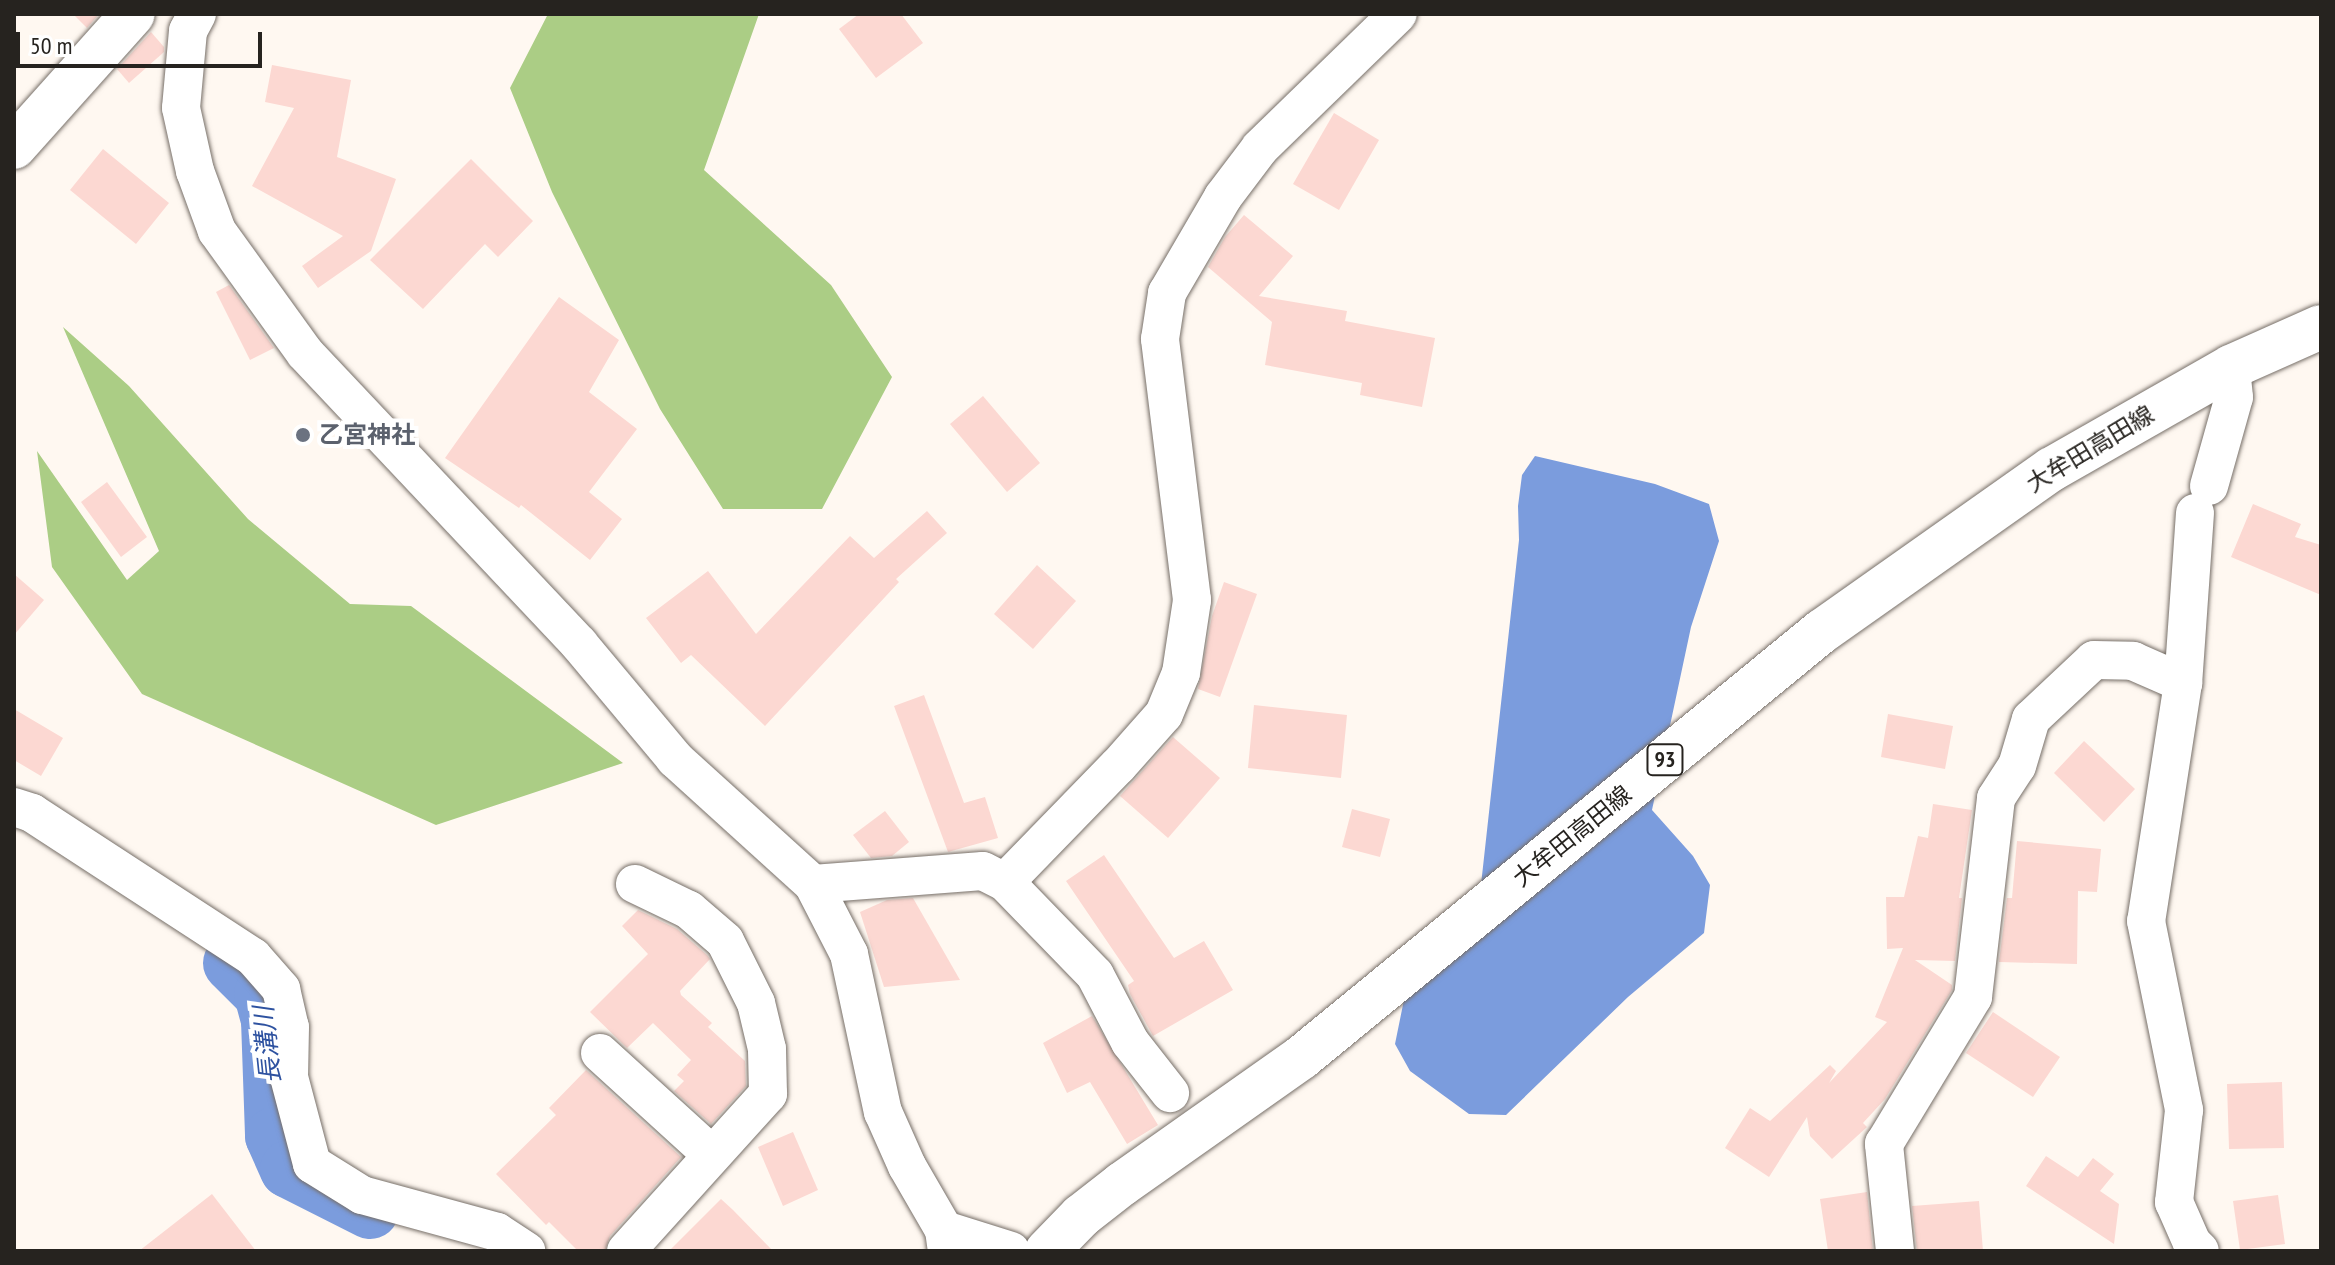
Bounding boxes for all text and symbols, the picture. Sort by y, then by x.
scale bar [20,16,266,66]
text: 50 m [30,30,72,61]
street label: 大牟田高田線 [2021,400,2159,498]
place label: 乙宮神社 [319,421,415,449]
marker: 乙宮神社 [294,426,312,444]
road number: 93 [1645,742,1685,778]
street label: 大牟田高田線 [1507,779,1637,893]
water label: 長溝川 [247,1005,287,1085]

